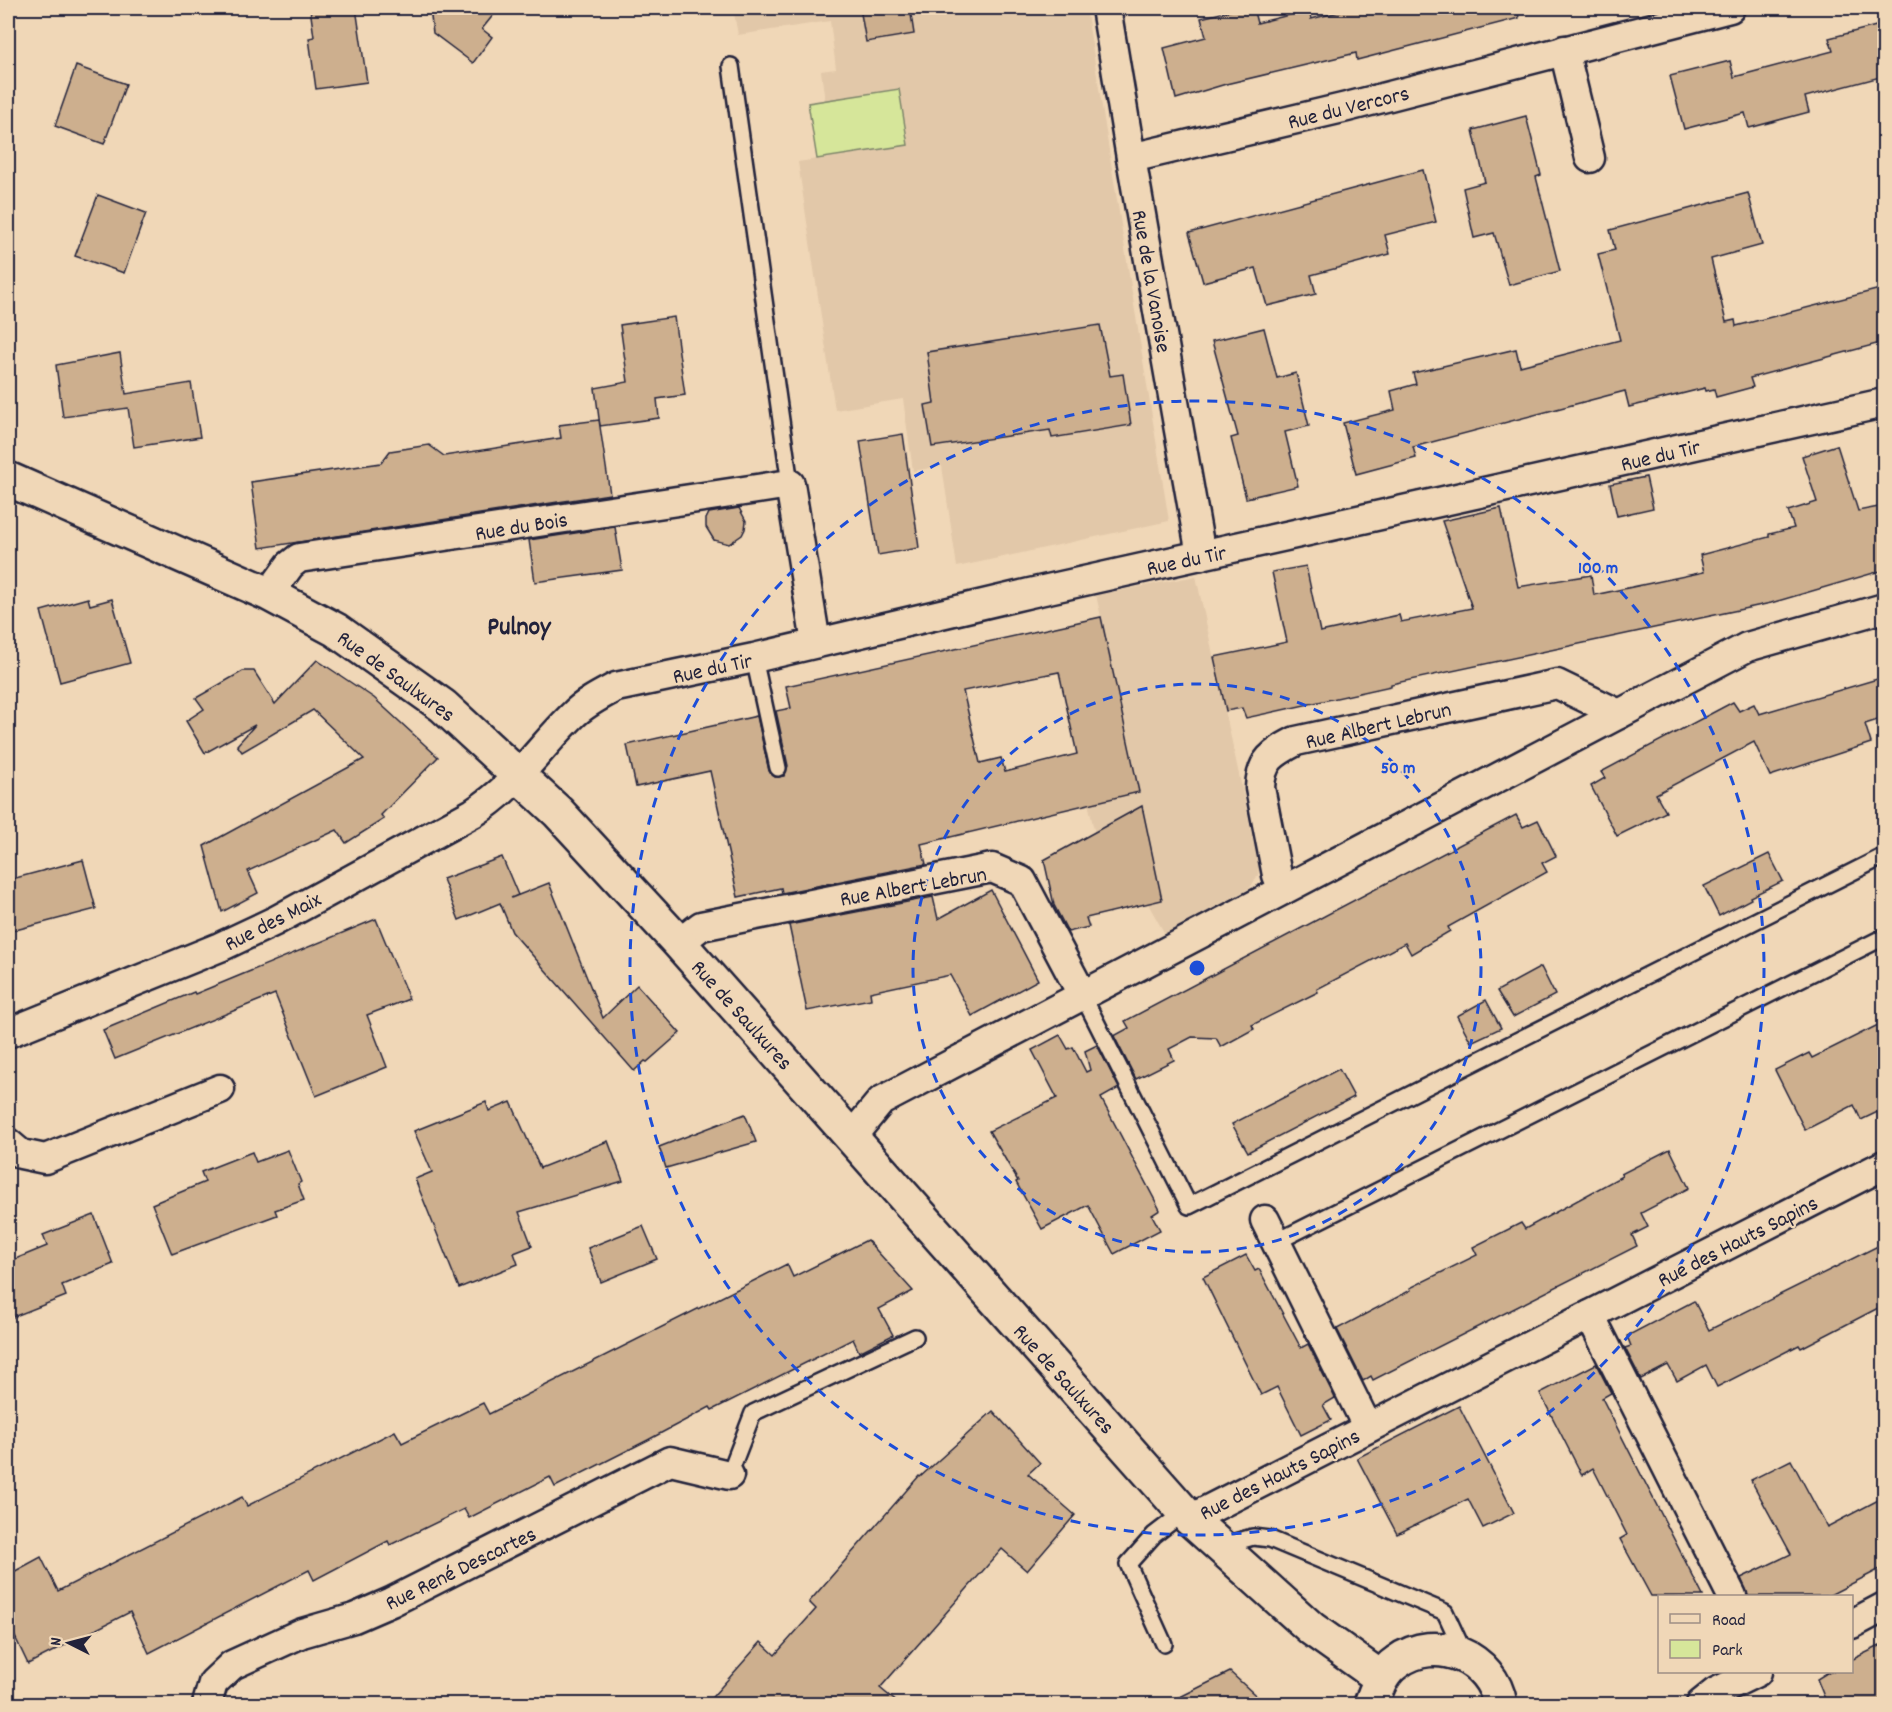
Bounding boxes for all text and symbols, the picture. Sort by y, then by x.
street label: Rue du Vercors [1285,79,1413,139]
street label: Rue de la Vanoise [1122,208,1177,355]
street label: Rue du Tir [1618,433,1704,482]
street label: Rue du Bois [473,506,570,551]
street label: Rue du Tir [1144,539,1230,586]
text: 100 m [1578,557,1618,582]
district label: Pulnoy [487,610,552,647]
street label: Rue de Saulxures [329,624,460,731]
street label: Rue du Tir [670,647,756,694]
street label: Rue Albert Lebrun [1303,696,1455,759]
text: 50 m [1381,757,1415,782]
street label: Rue Albert Lebrun [838,860,990,917]
street label: Rue des Maix [220,886,327,961]
street label: Rue de Saulxures [682,954,799,1079]
centre of rings [1187,958,1207,978]
street label: Rue des Hauts Sapins [1653,1189,1824,1297]
street label: Rue de Saulxures [1004,1318,1121,1443]
street label: Rue des Hauts Sapins [1195,1422,1366,1530]
street label: Rue René Descartes [381,1520,542,1620]
legend [1658,1595,1853,1673]
text: Road [1712,1609,1746,1634]
north arrow [39,1613,99,1673]
text: N [45,1636,68,1647]
text: Park [1712,1639,1743,1664]

